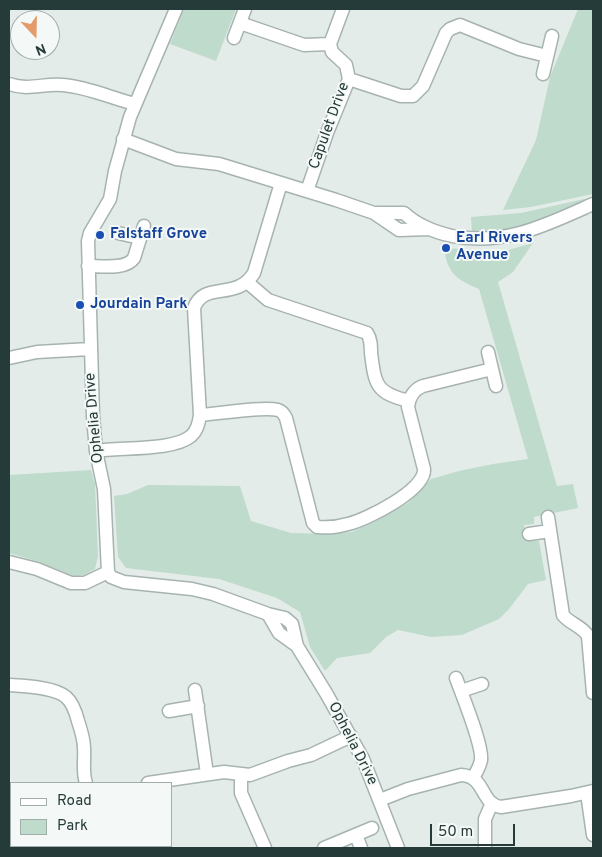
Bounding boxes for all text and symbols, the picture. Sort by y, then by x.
north arrow [10,10,60,60]
text: N [32,39,48,58]
street label: Capulet Drive [306,80,354,172]
place label: Falstaff Grove [110,226,207,244]
marker: Falstaff Grove [94,229,106,241]
place label: Earl Rivers Avenue [456,230,533,265]
marker: Earl Rivers Avenue [440,242,452,254]
place label: Jourdain Park [90,296,188,314]
marker: Jourdain Park [74,299,86,311]
street label: Ophelia Drive [82,372,108,464]
street label: Ophelia Drive [323,699,381,789]
legend [10,782,172,847]
text: Road [57,792,92,811]
scale bar [432,814,517,846]
text: Park [57,817,88,836]
text: 50 m [438,823,473,842]

